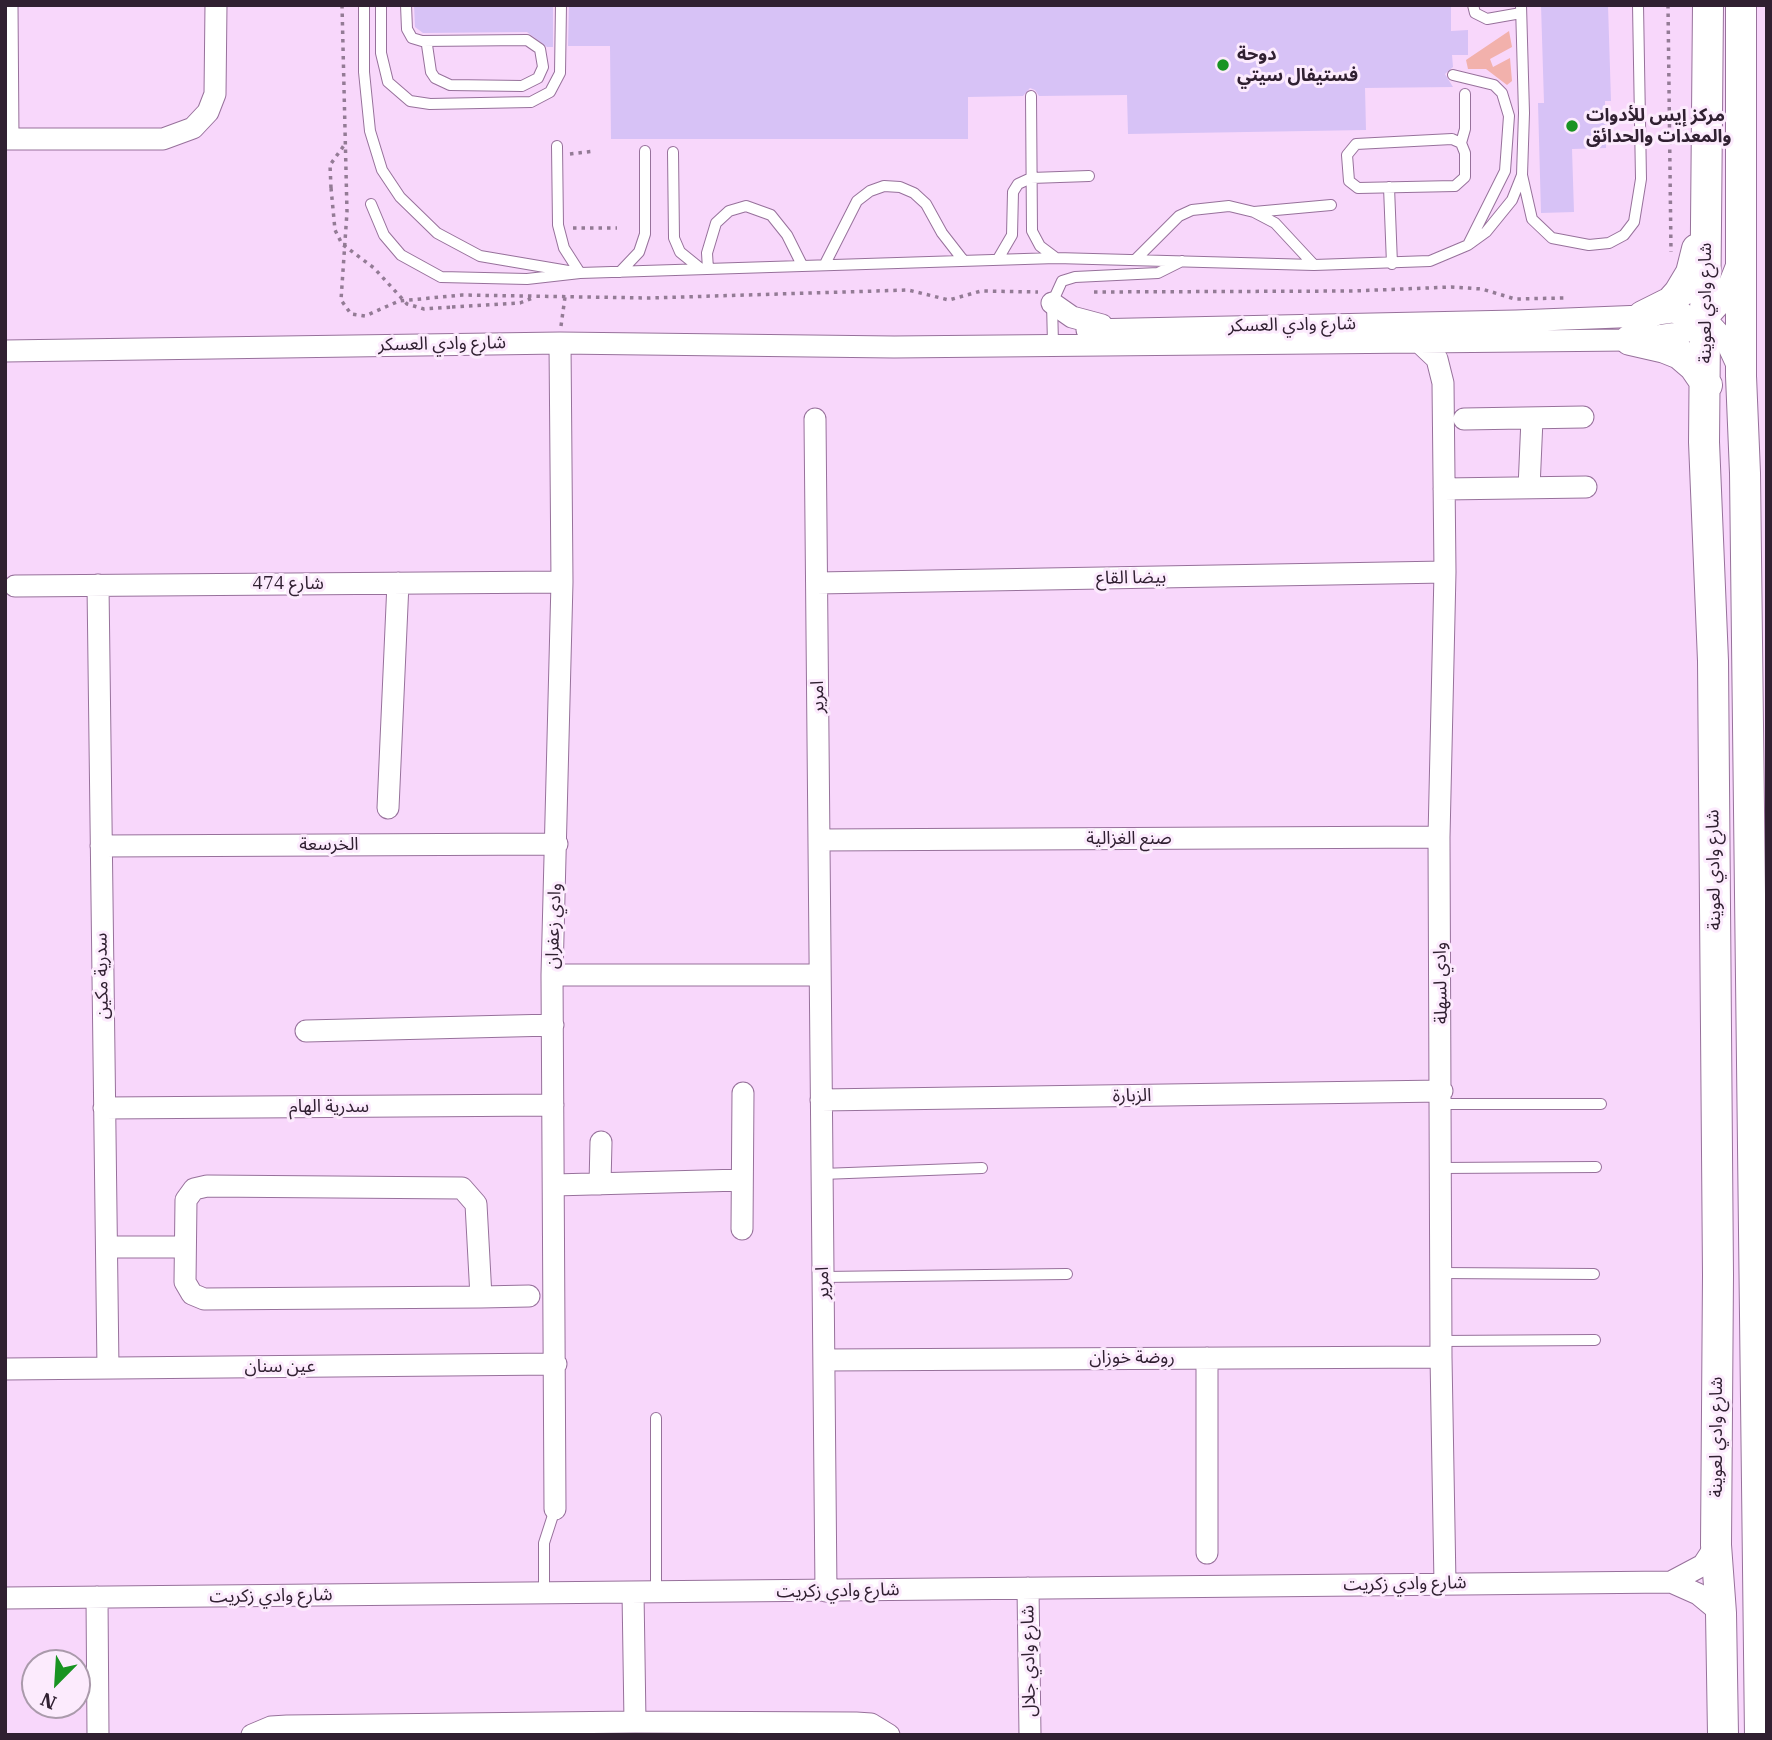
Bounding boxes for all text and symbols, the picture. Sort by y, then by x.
place label: دوحة فستيفال سيتي [1237,44,1358,86]
marker: دوحة فستيفال سيتي [1215,57,1231,73]
place label: مركز إيس للأدوات والمعدات والحدائق [1586,105,1731,148]
marker: مركز إيس للأدوات والمعدات والحدائق [1564,118,1580,134]
street label: شارع وادي لعوينة [1695,243,1717,363]
street label: شارع وادي العسكر [1228,313,1356,337]
street label: شارع وادي العسكر [378,332,506,356]
street label: بيضا القاع [1096,567,1166,589]
street label: شارع 474 [252,573,324,595]
street label: امرير [807,680,829,714]
street label: شارع وادي لعوينة [1702,809,1726,931]
street label: صنع الغزالية [1086,828,1172,850]
street label: الخرسعة [299,834,359,856]
street label: وادي زعفران [542,883,566,969]
street label: سدرية مكين [90,933,114,1019]
street label: وادي لسهلة [1429,942,1453,1024]
street label: الزبارة [1112,1085,1152,1107]
street label: سدرية الهام [289,1096,369,1118]
street label: امرير [812,1266,834,1300]
street label: روضة خوزان [1089,1347,1175,1369]
street label: عين سنان [245,1356,315,1378]
street label: شارع وادي لعوينة [1706,1377,1728,1497]
street label: شارع وادي زكريت [1343,1572,1467,1596]
street label: شارع وادي زكريت [776,1579,900,1603]
street label: شارع وادي زكريت [209,1584,333,1608]
street label: شارع وادي جلال [1017,1605,1041,1717]
north arrow [21,1649,91,1719]
text: N [37,1687,60,1715]

